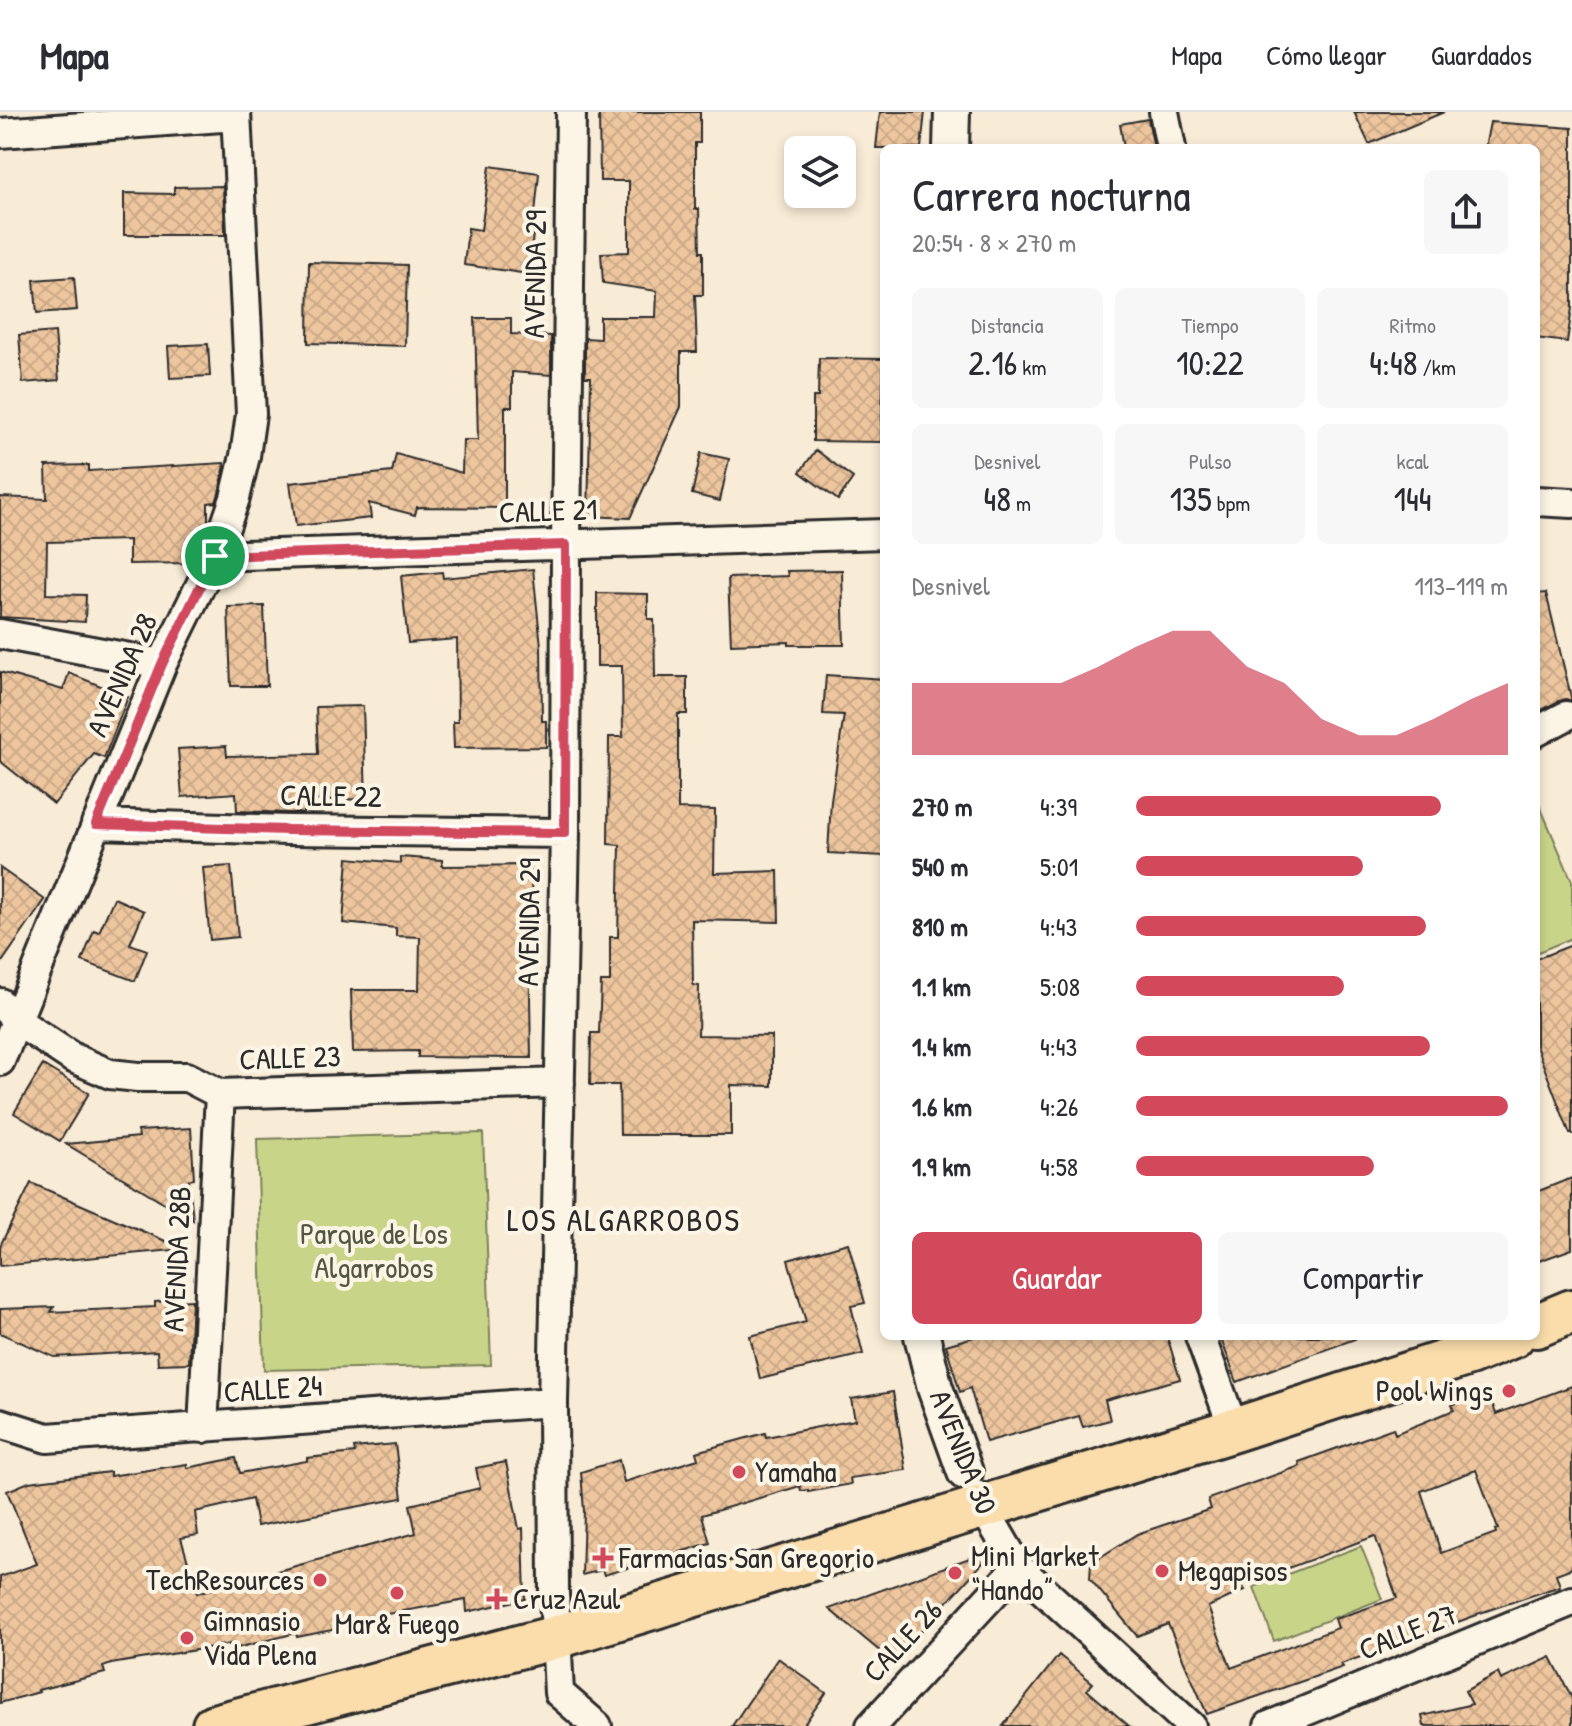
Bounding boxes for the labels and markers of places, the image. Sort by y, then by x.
pin [181,522,249,590]
place label: Pool Wings [1376,1370,1493,1410]
marker: Pool Wings [1500,1382,1518,1400]
place label: Yamaha [755,1451,837,1491]
marker: Yamaha [730,1463,748,1481]
place label: Mini Market “Hando” [971,1535,1099,1609]
place label: Farmacias San Gregorio [618,1537,874,1577]
marker: Farmacias San Gregorio [594,1549,612,1567]
place label: Megapisos [1178,1550,1288,1590]
place label: TechResources [146,1559,304,1599]
marker: Megapisos [1153,1562,1171,1580]
marker: Mini Market “Hando” [946,1564,964,1582]
marker: TechResources [311,1571,329,1589]
place label: Cruz Azul [513,1578,620,1618]
marker: Mar& Fuego [388,1584,406,1602]
marker: Cruz Azul [488,1590,506,1608]
place label: Gimnasio Vida Plena [203,1600,317,1674]
place label: Mar& Fuego [335,1603,459,1643]
marker: Gimnasio Vida Plena [178,1629,196,1647]

